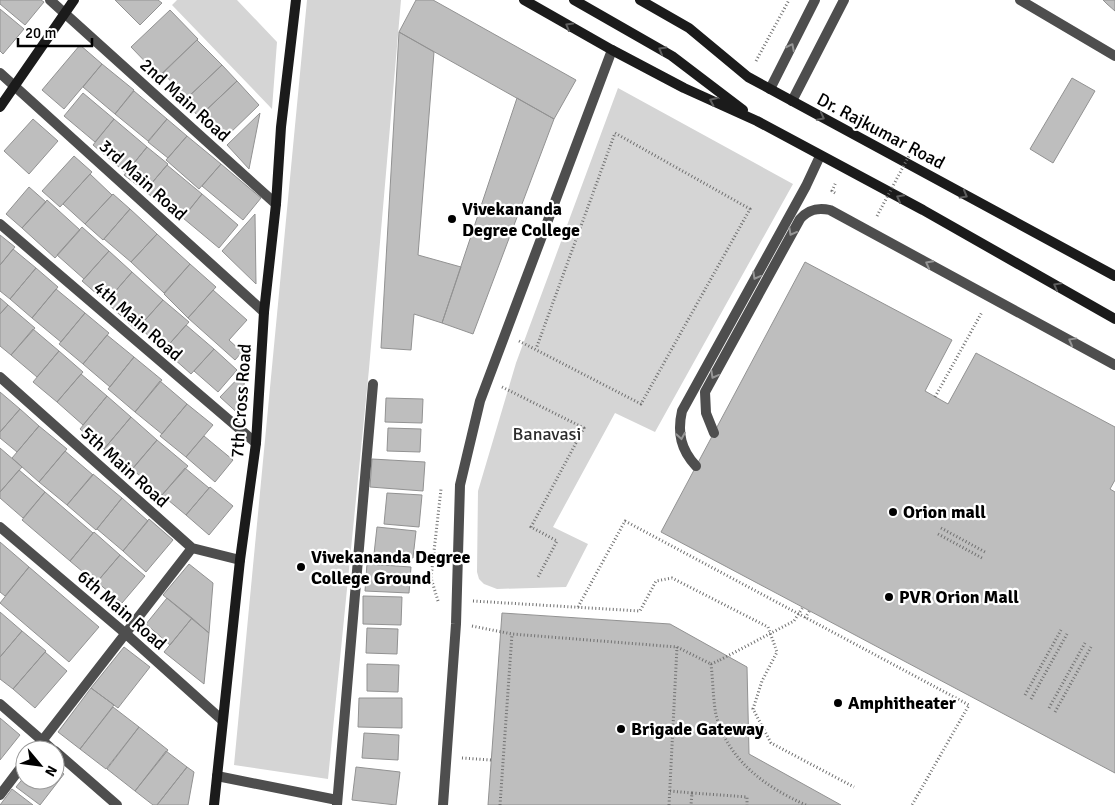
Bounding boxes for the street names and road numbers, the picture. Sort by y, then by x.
street label: 2nd Main Road [135,54,235,146]
street label: Dr. Rajkumar Road [813,88,949,174]
street label: 3rd Main Road [95,135,191,225]
street label: 4th Main Road [89,276,187,366]
street label: 7th Cross Road [226,343,256,459]
street label: 5th Main Road [77,422,173,512]
street label: 6th Main Road [73,565,171,655]

